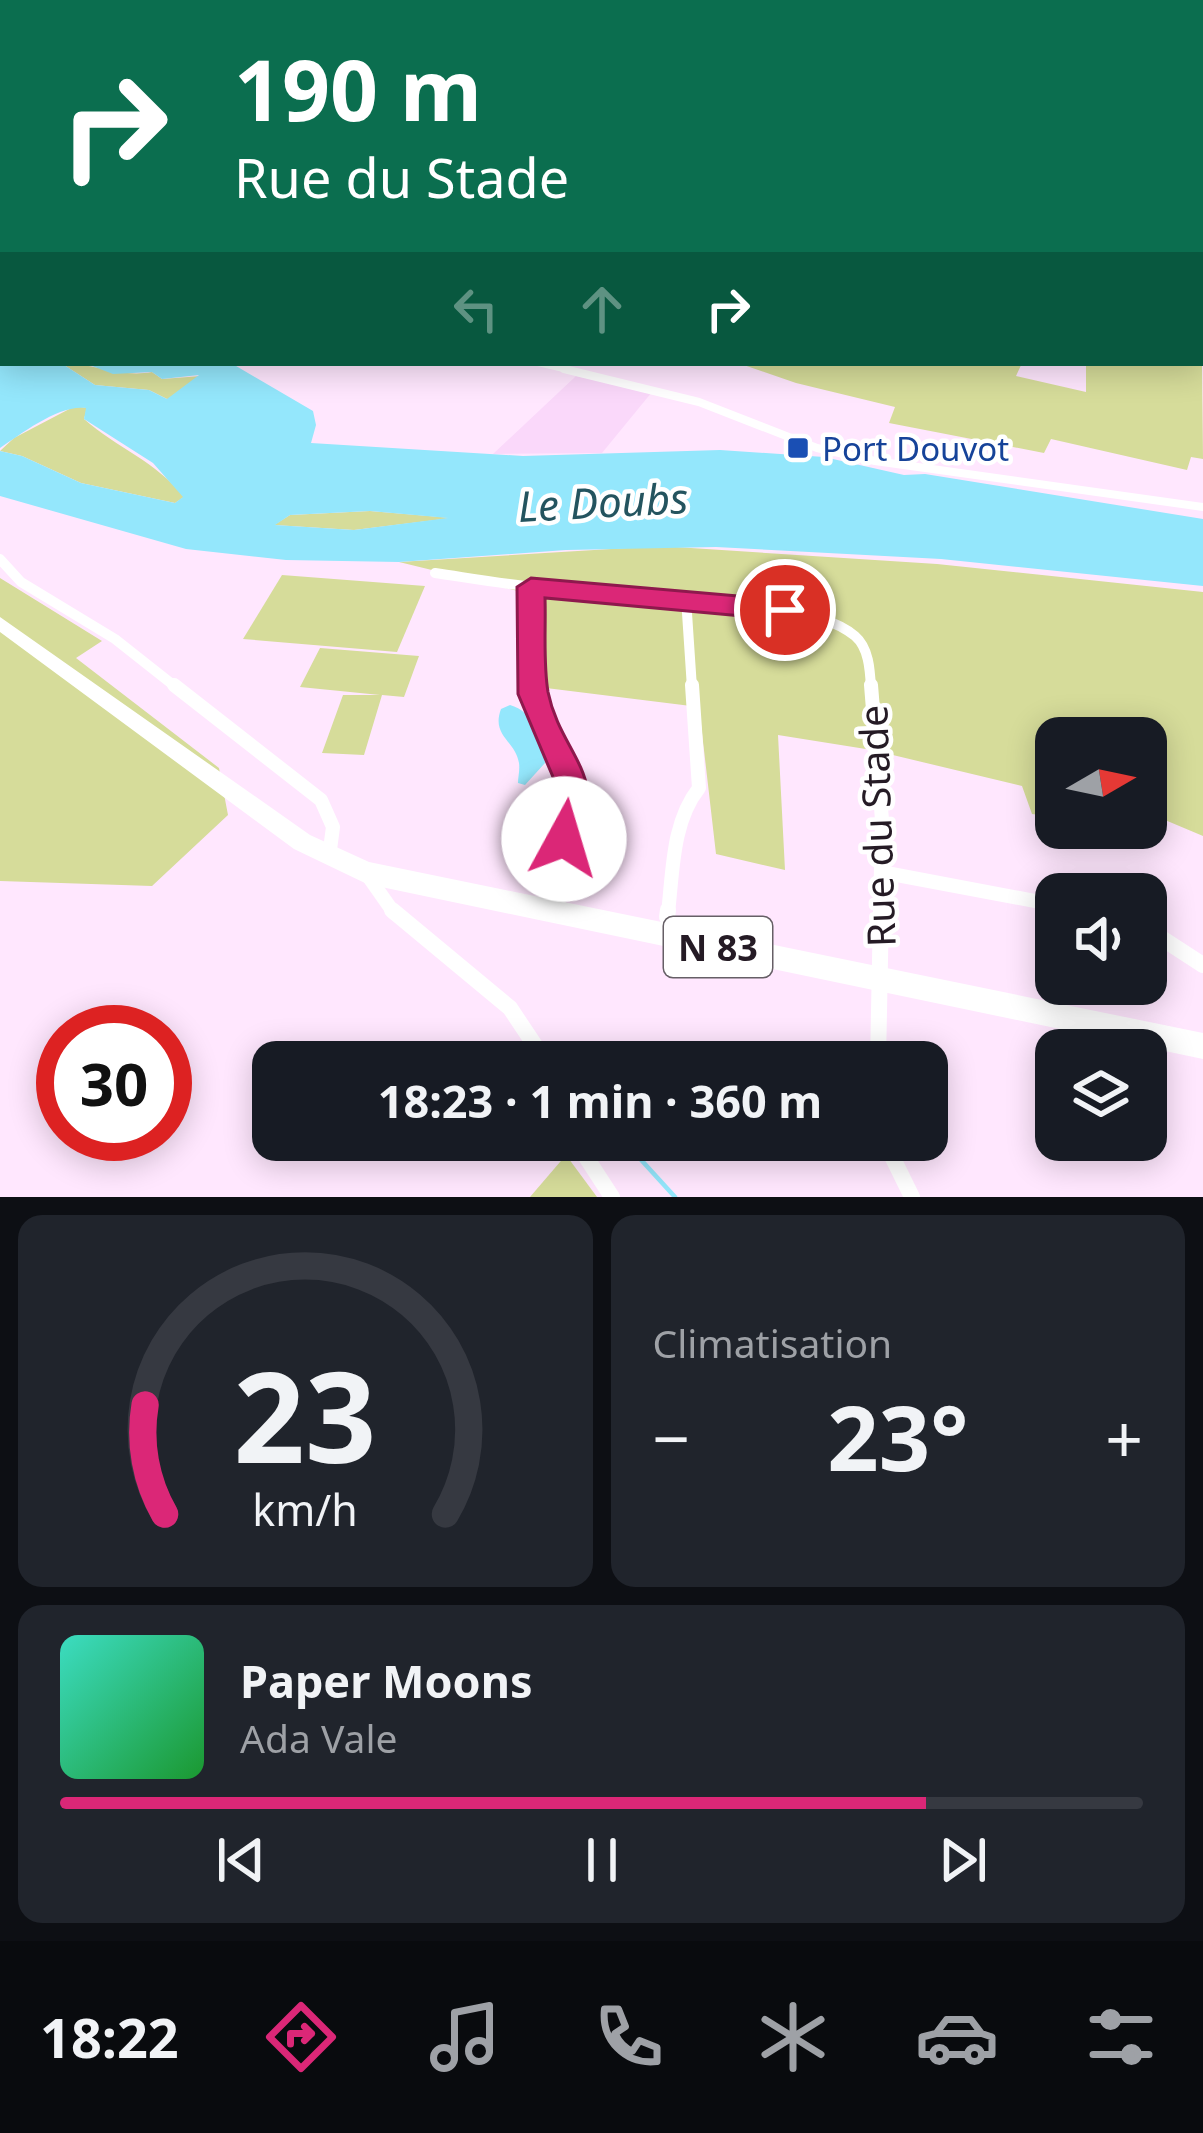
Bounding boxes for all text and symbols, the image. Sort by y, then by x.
text: 190 m [234,31,482,146]
icon: right [36,48,192,204]
text: Rue du Stade [234,140,569,214]
icon: left [443,276,509,342]
icon: ahead [569,276,635,342]
icon: right [695,276,761,342]
place label: Port Douvot [822,426,1009,471]
marker: Port Douvot [785,435,811,461]
water label: Le Doubs [516,468,690,534]
pin [734,559,836,661]
icon: arrive [752,577,818,643]
street label: Rue du Stade [845,704,907,948]
north arrow [1035,717,1167,849]
map controls [1035,717,1167,1161]
position arrow [501,776,627,902]
button: sound [1035,873,1167,1005]
road number: N 83 [664,917,772,977]
speed limit sign: 30 [36,1005,192,1161]
button: layers [1035,1029,1167,1161]
text: 18:23 · 1 min · 360 m [378,1070,822,1131]
text: Climatisation [653,1316,892,1369]
text: 23 [234,1330,377,1500]
text: 23° [827,1375,968,1497]
text: − [653,1392,690,1482]
text: + [1105,1392,1143,1482]
text: km/h [253,1480,358,1539]
text: Paper Moons [240,1650,533,1711]
text: Ada Vale [240,1711,397,1764]
icon: previous [208,1827,274,1893]
icon: pause [569,1827,635,1893]
icon: next [930,1827,996,1893]
icon: directions [259,1995,343,2079]
icon: music [423,1995,507,2079]
icon: phone [587,1995,671,2079]
icon: climate [751,1995,835,2079]
icon: car [915,1995,999,2079]
icon: filters [1079,1995,1163,2079]
text: 18:22 [40,2000,179,2074]

